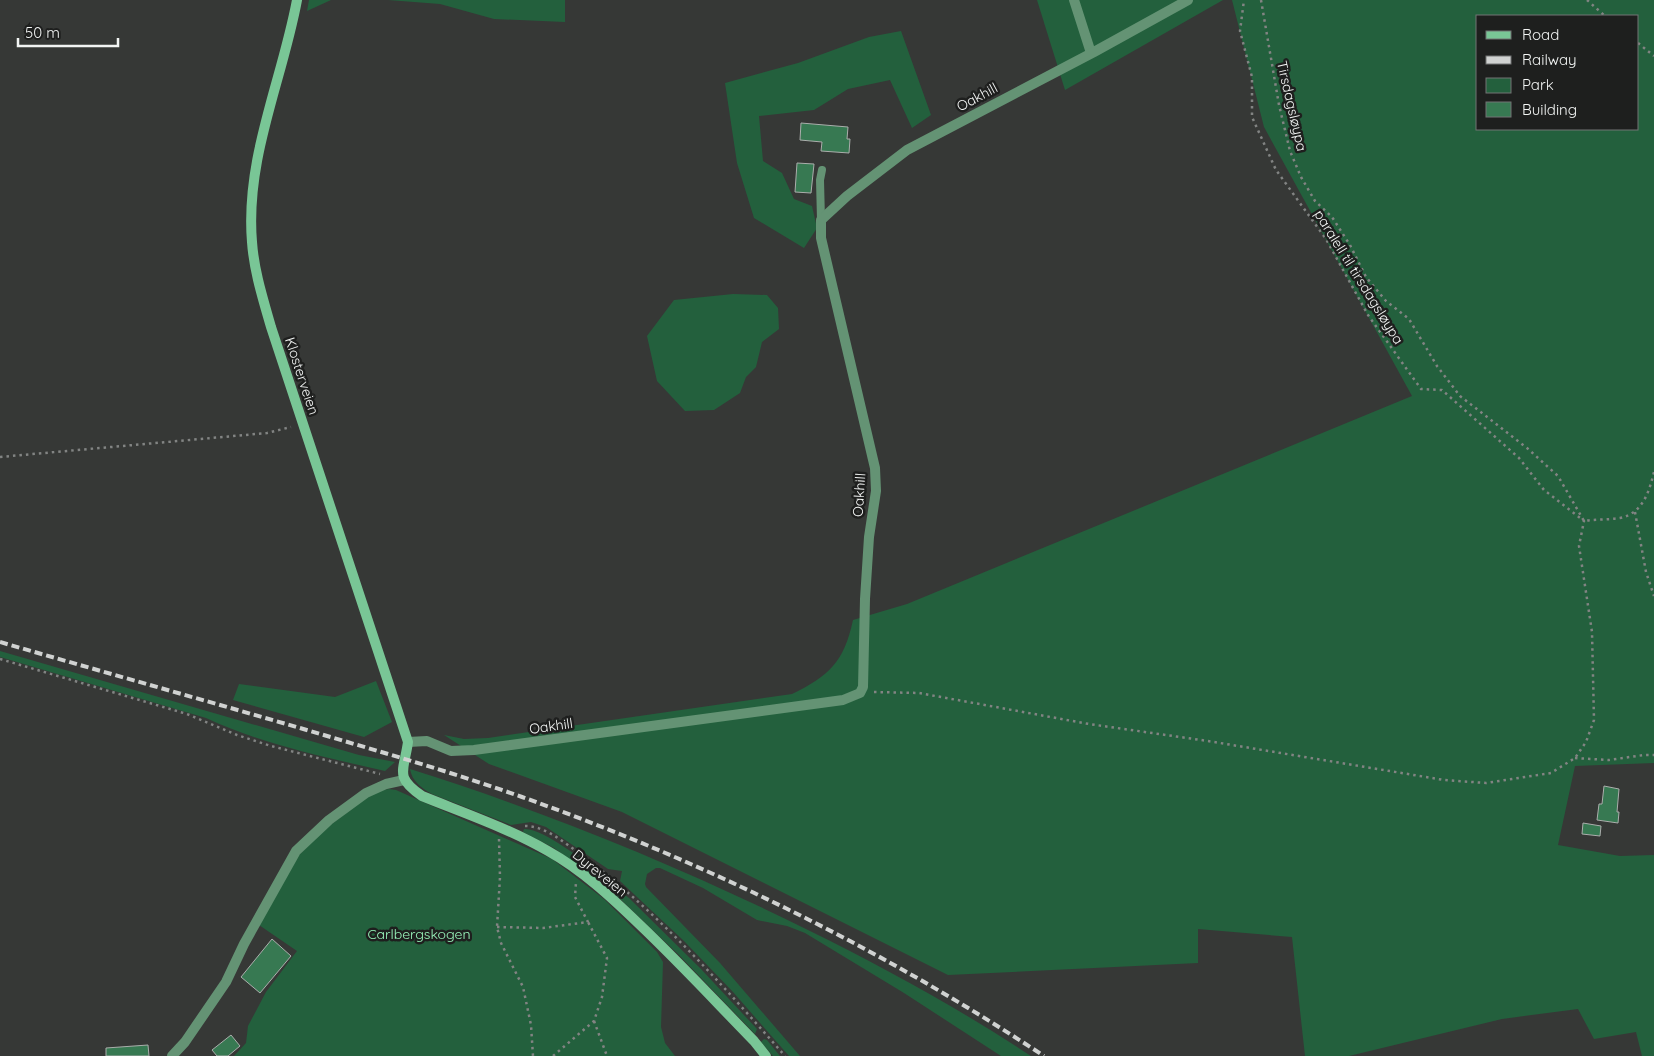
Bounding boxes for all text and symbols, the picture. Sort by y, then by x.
scale bar [18,15,118,47]
legend [1476,15,1639,130]
text: 50 m [25,23,60,42]
text: Road [1522,25,1559,44]
text: Railway [1522,50,1577,69]
street label: Tirsdagsløypa [1273,59,1311,153]
text: Park [1522,75,1554,94]
street label: Oakhill [953,79,1001,115]
text: Building [1522,100,1577,119]
street label: paralell til tirsdagsløypa [1310,206,1408,348]
street label: Klosterveien [281,335,323,417]
street label: Oakhill [848,472,870,518]
street label: Oakhill [528,714,574,738]
street label: Dyreveien [569,845,631,901]
park label: Carlbergskogen [367,925,471,943]

